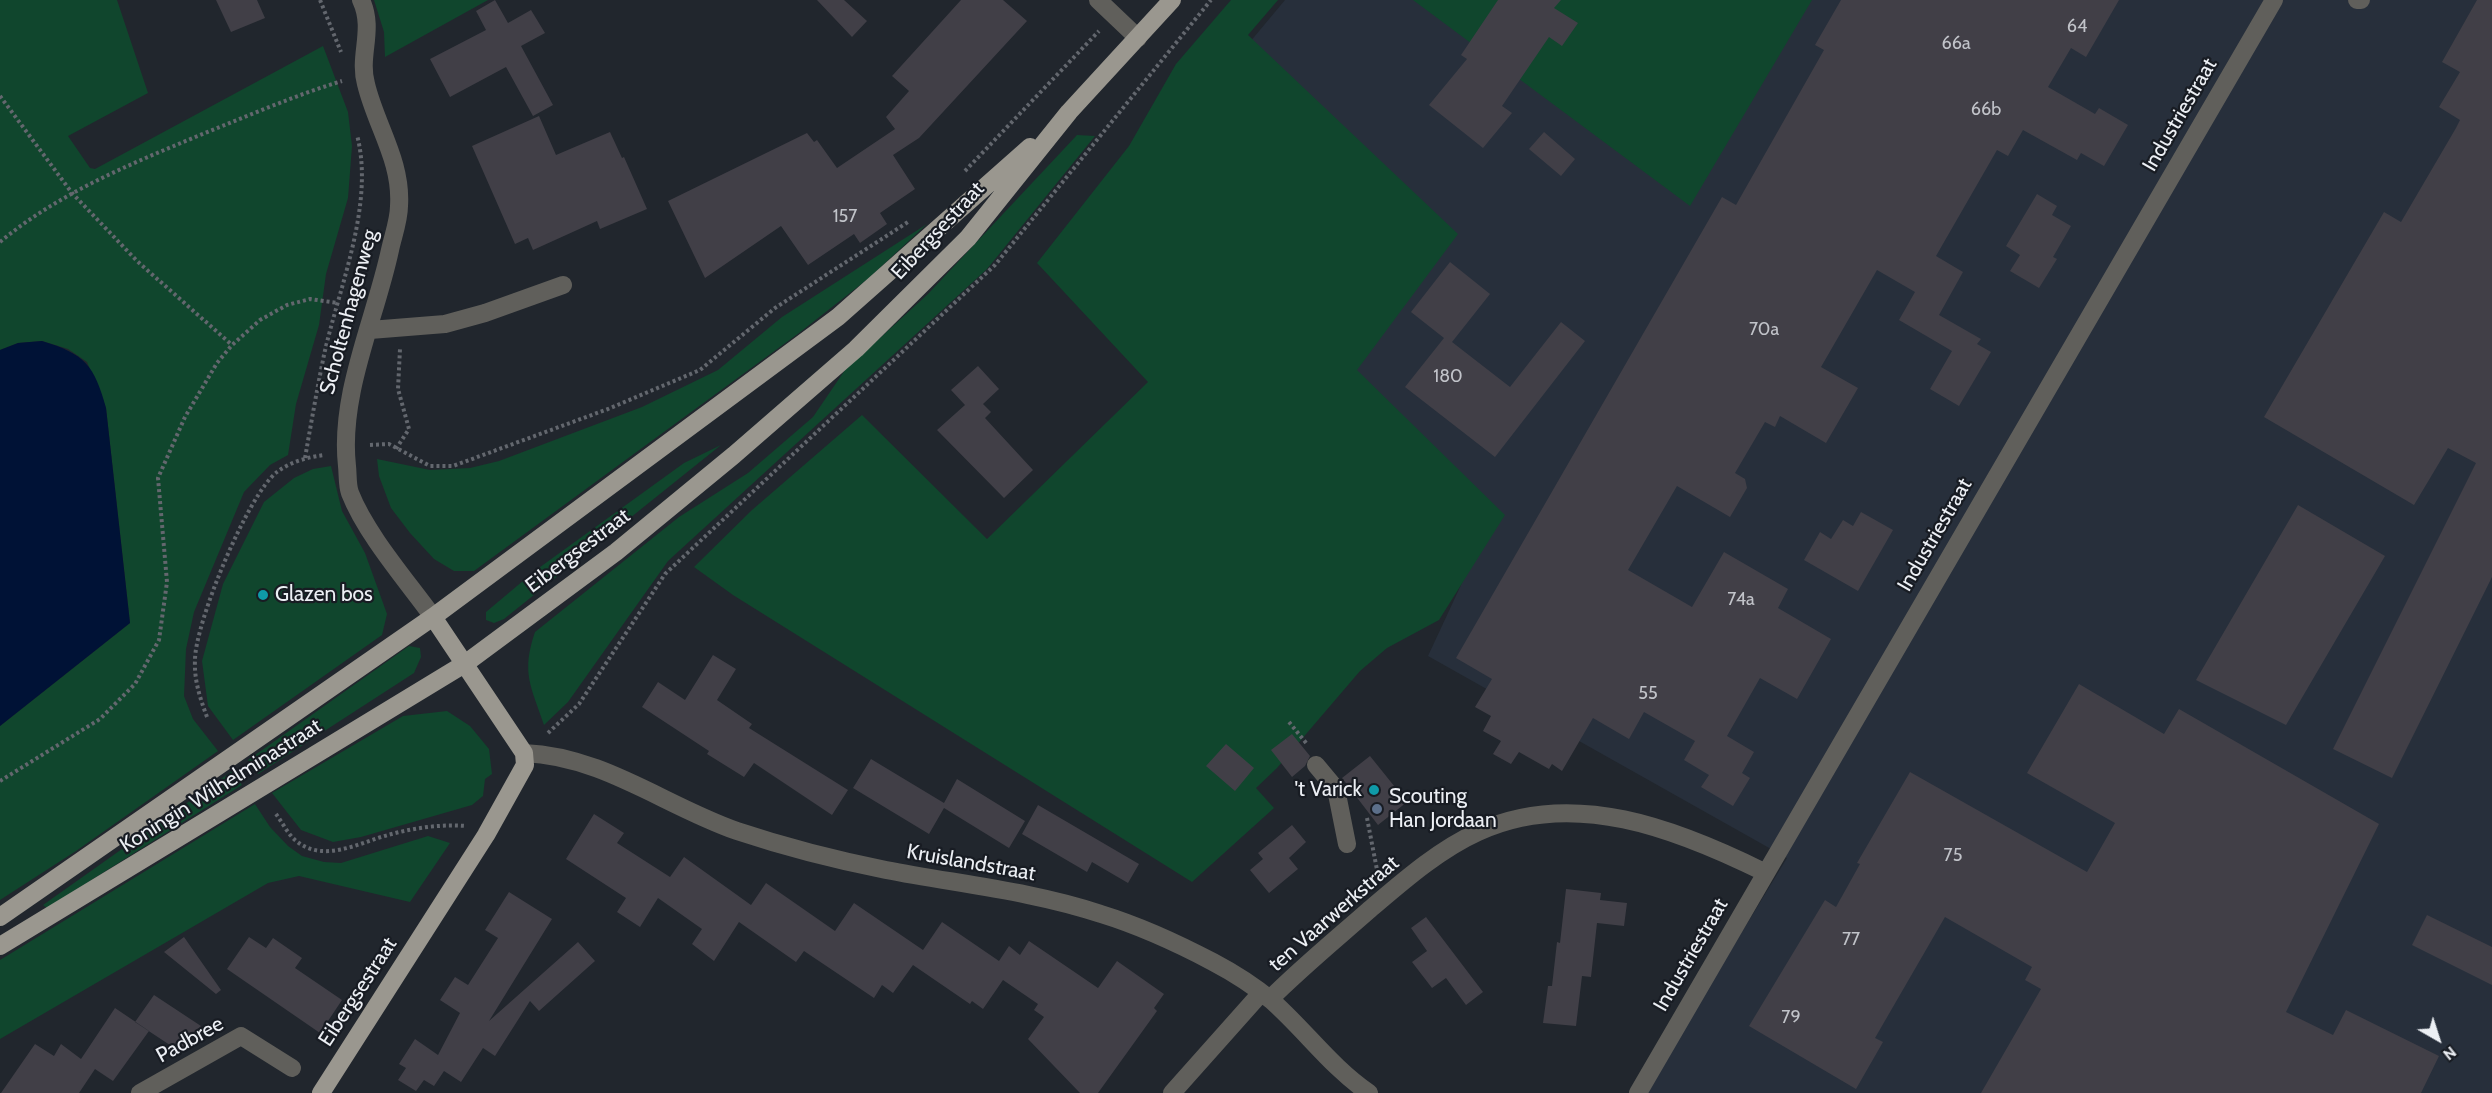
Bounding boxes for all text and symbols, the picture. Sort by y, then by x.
house number: 64 [2067,16,2087,38]
house number: 66a [1941,33,1971,55]
street label: Industriestraat [2137,54,2223,176]
house number: 66b [1971,99,2001,121]
street label: Eibergsestraat [886,177,990,285]
house number: 157 [833,206,857,228]
street label: Scholtenhagenweg [315,227,383,397]
house number: 70a [1749,319,1779,341]
house number: 180 [1433,366,1463,388]
street label: Industriestraat [1892,474,1978,596]
street label: Eibergsestraat [521,503,635,599]
place label: Glazen bos [275,582,373,608]
marker: Glazen bos [256,588,270,602]
house number: 74a [1727,589,1755,611]
house number: 55 [1638,683,1658,705]
street label: Koningin Wilhelminastraat [116,714,326,858]
place label: 't Varick [1295,777,1362,803]
marker: 't Varick [1367,783,1381,797]
place label: Scouting Han Jordaan [1389,784,1497,834]
marker: Scouting Han Jordaan [1370,802,1384,816]
street label: Kruislandstraat [905,839,1037,887]
house number: 75 [1944,845,1962,867]
street label: ten Vaarwerkstraat [1264,851,1404,977]
street label: Industriestraat [1648,894,1734,1016]
house number: 77 [1842,929,1860,951]
street label: Eibergsestraat [313,933,403,1051]
house number: 79 [1781,1007,1801,1029]
north arrow [2408,1009,2468,1069]
street label: Padbree [152,1011,228,1069]
text: N [2439,1042,2460,1064]

